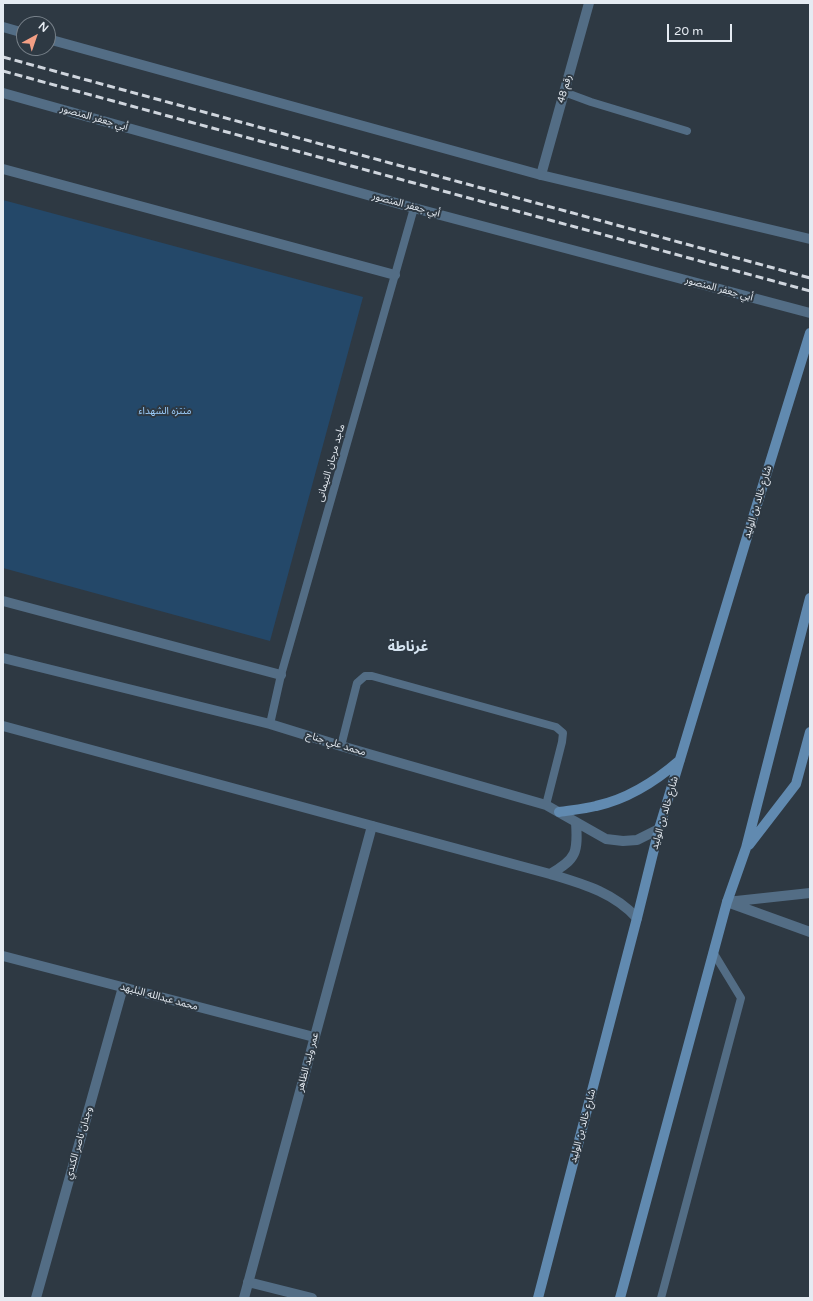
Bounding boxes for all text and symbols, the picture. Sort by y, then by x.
north arrow [16,16,56,56]
scale bar [669,16,734,42]
text: N [36,19,51,35]
text: 20 m [674,24,703,38]
street label: رقم 48 [555,74,575,104]
street label: أبي جعفر المنصور [59,103,129,133]
street label: أبي جعفر المنصور [371,190,441,220]
street label: أبي جعفر المنصور [684,274,754,304]
park label: منتزه الشهداء [139,405,191,417]
street label: ماجد مرجان التيمانى [314,423,348,503]
street label: شارع خالد بن الوليد [741,464,775,540]
district label: غرناطة [388,639,428,655]
street label: محمد علي جناح [305,729,367,759]
street label: شارع خالد بن الوليد [649,775,681,851]
street label: محمد عبدالله البليهد [119,981,199,1013]
street label: عمر وليد الظاهر [294,1031,322,1093]
street label: شارع خالد بن الوليد [567,1088,599,1164]
street label: وجدان ناصر الكندي [63,1105,95,1181]

